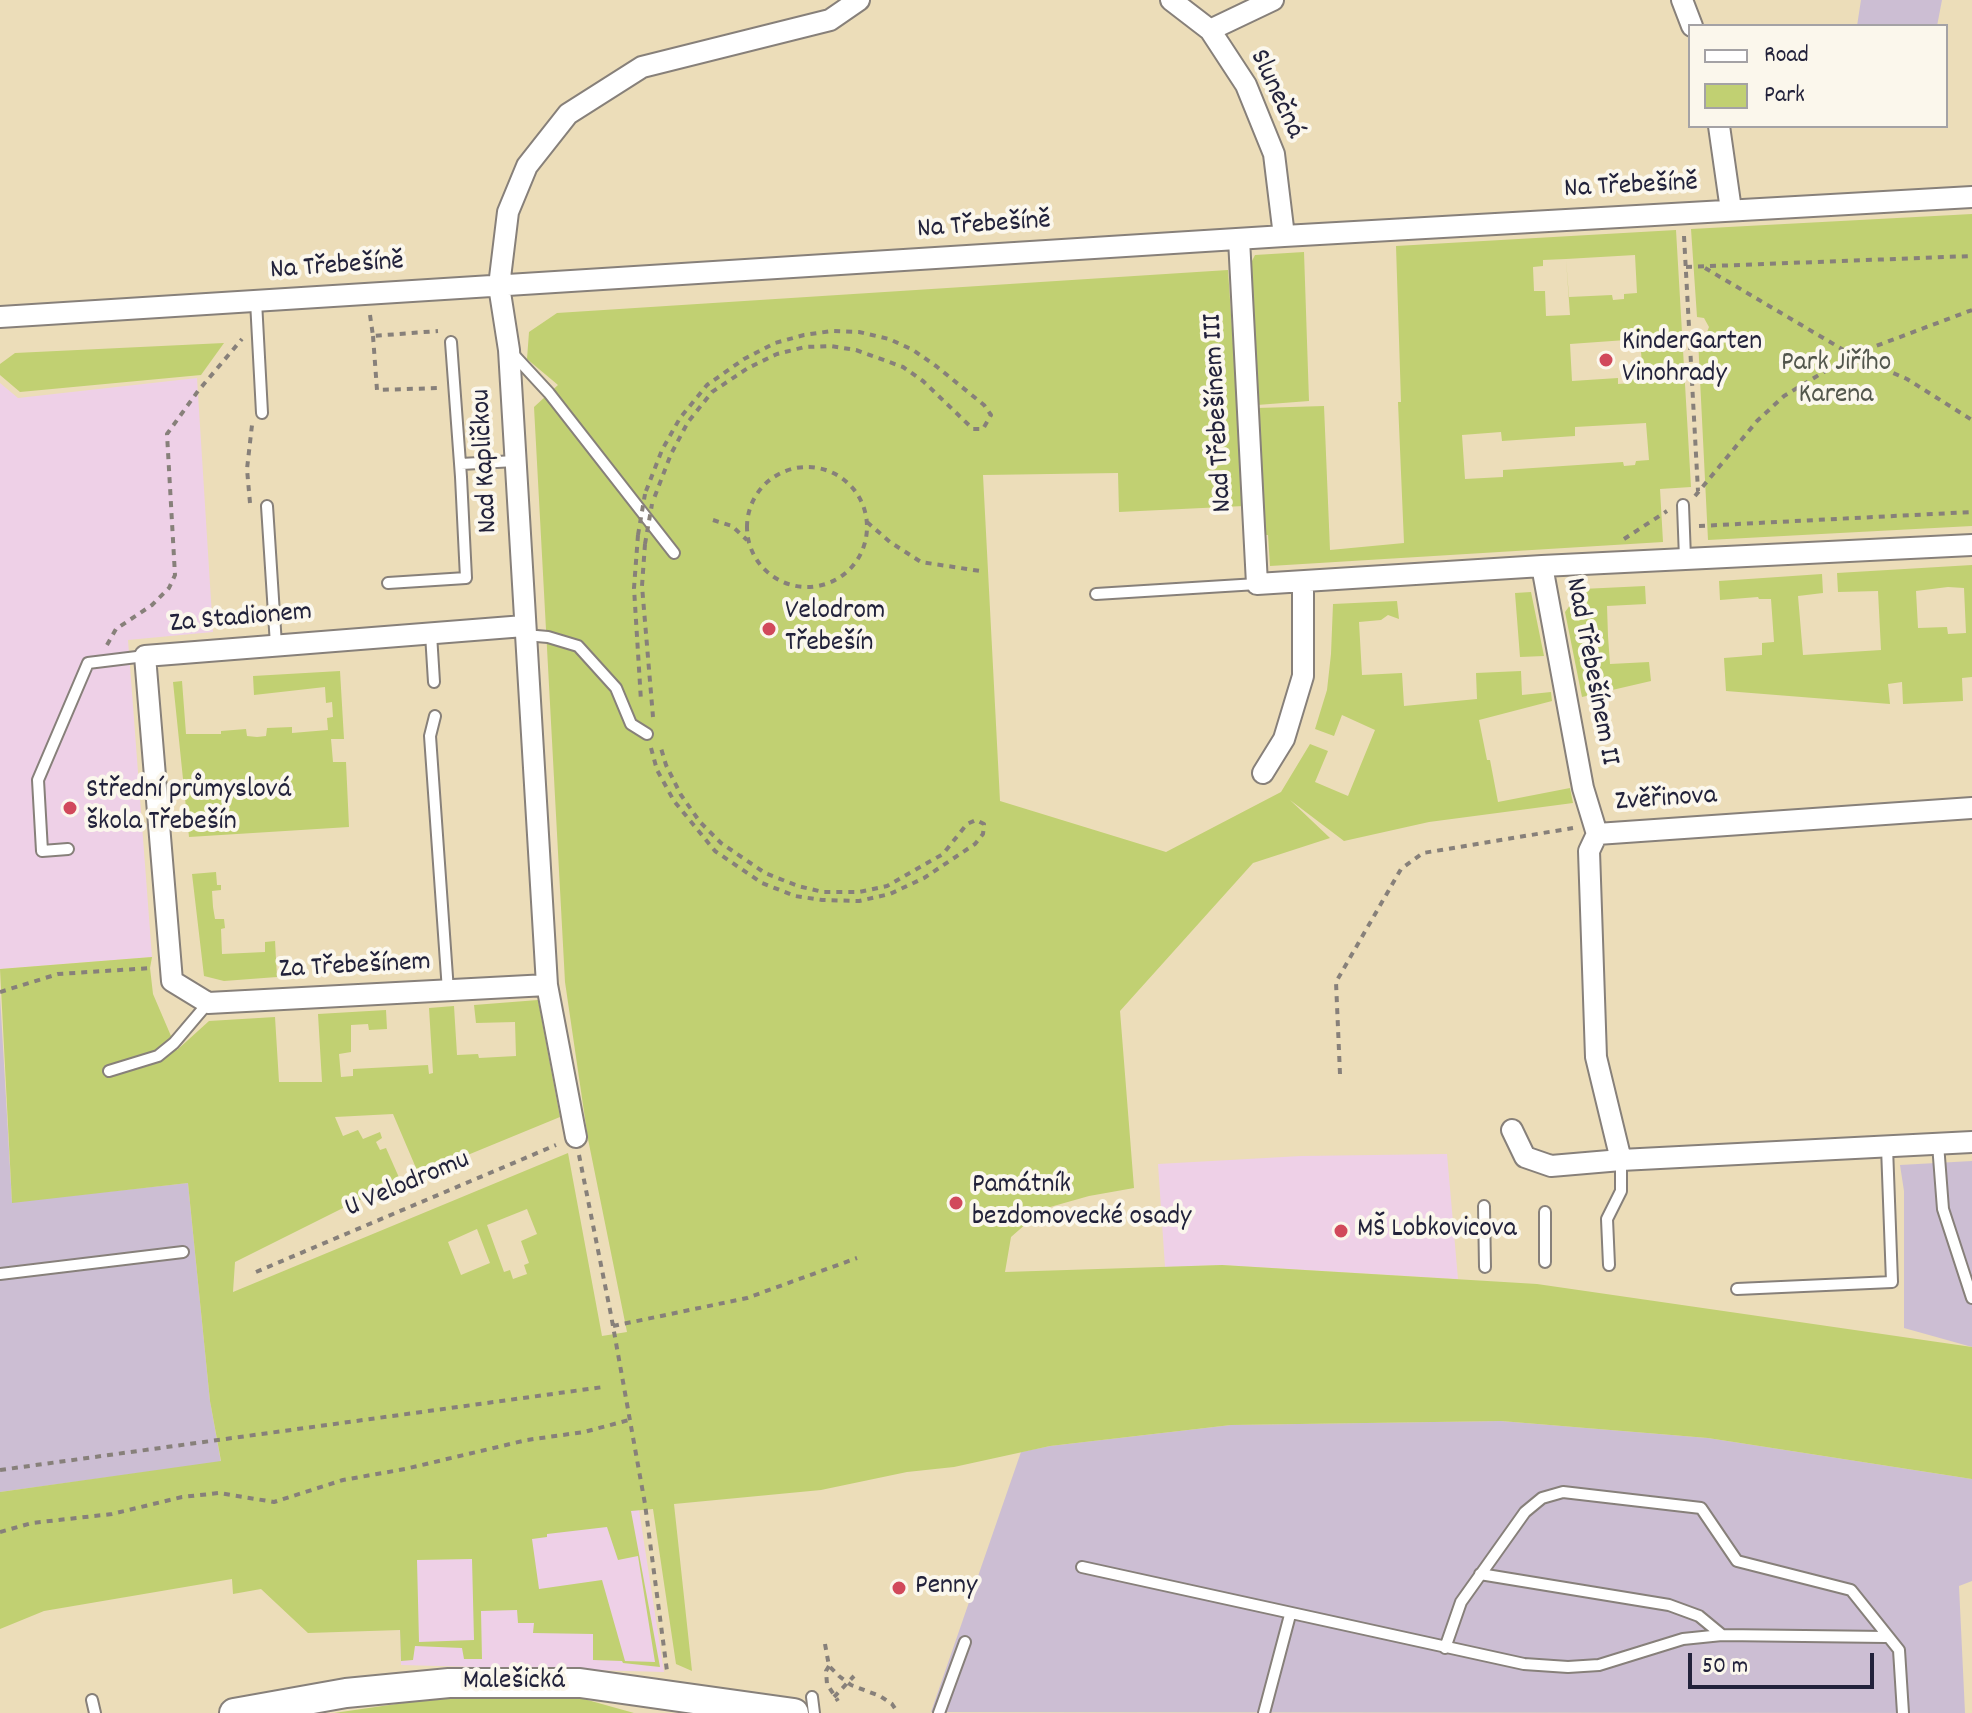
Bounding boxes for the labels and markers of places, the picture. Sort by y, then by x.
place label: KinderGarten Vinohrady [1622,327,1762,393]
marker: KinderGarten Vinohrady [1597,351,1615,369]
place label: Velodrom Třebešín [785,596,885,662]
marker: Velodrom Třebešín [760,620,778,638]
place label: Střední průmyslová škola Třebešín [86,775,291,841]
marker: Střední průmyslová škola Třebešín [61,799,79,817]
place label: Památník bezdomovecké osady [972,1170,1191,1236]
marker: Památník bezdomovecké osady [947,1194,965,1212]
place label: MŠ Lobkovicova [1357,1214,1517,1248]
marker: MŠ Lobkovicova [1332,1222,1350,1240]
place label: Penny [915,1571,977,1605]
marker: Penny [890,1579,908,1597]

